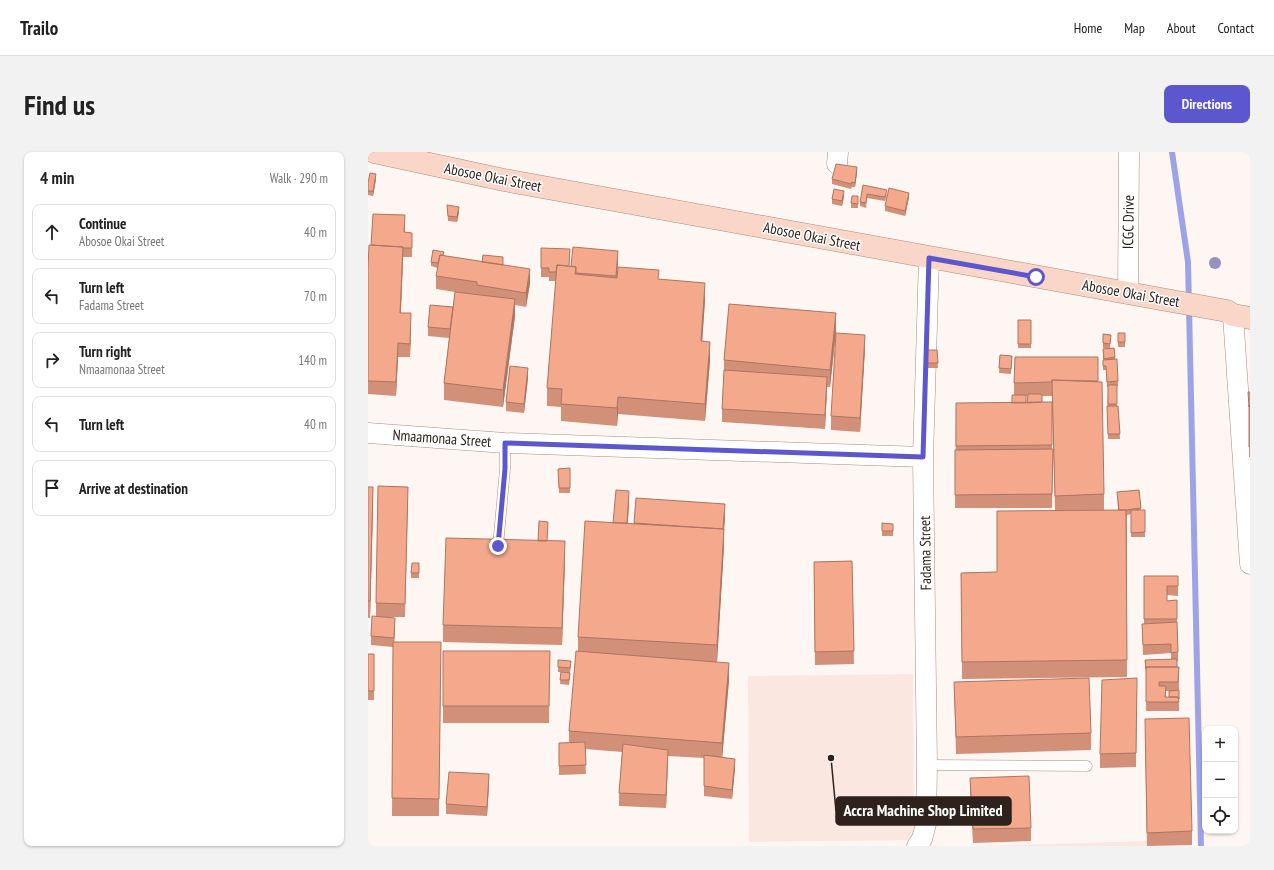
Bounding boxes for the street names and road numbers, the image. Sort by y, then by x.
street label: Abosoe Okai Street [443,158,543,196]
street label: ICGC Drive [1118,195,1138,249]
street label: Abosoe Okai Street [762,217,862,255]
street label: Abosoe Okai Street [1081,275,1181,311]
street label: Nmaamonaa Street [392,425,492,451]
street label: Fadama Street [915,515,935,591]

